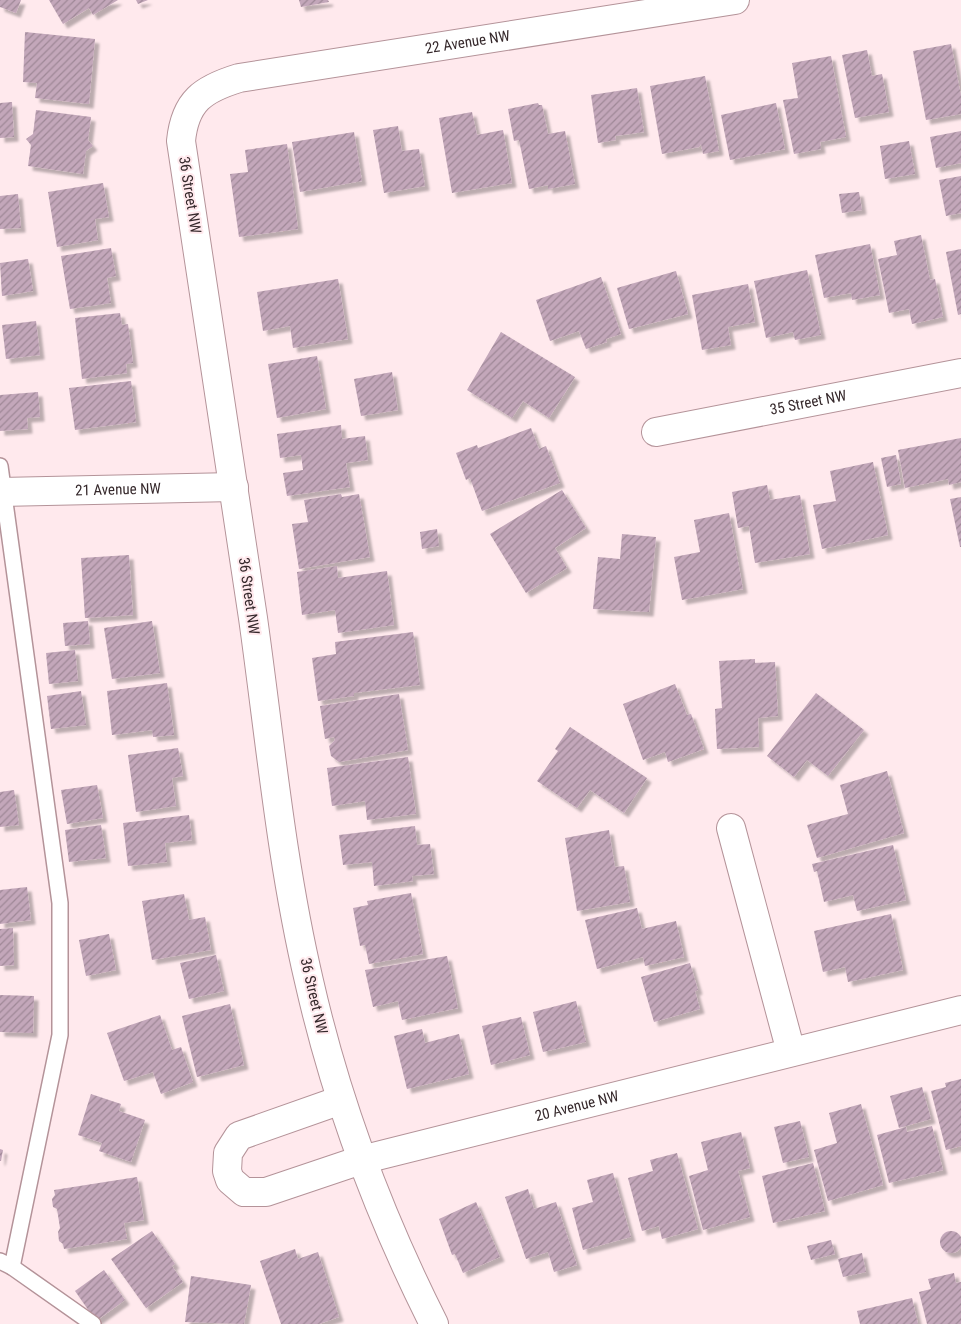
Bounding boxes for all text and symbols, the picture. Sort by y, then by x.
street label: 22 Avenue NW [424,26,512,58]
street label: 36 Street NW [175,155,205,235]
street label: 35 Street NW [768,386,849,419]
street label: 21 Avenue NW [75,480,162,499]
street label: 36 Street NW [235,556,263,636]
street label: 36 Street NW [297,956,332,1036]
street label: 20 Avenue NW [533,1087,621,1125]

